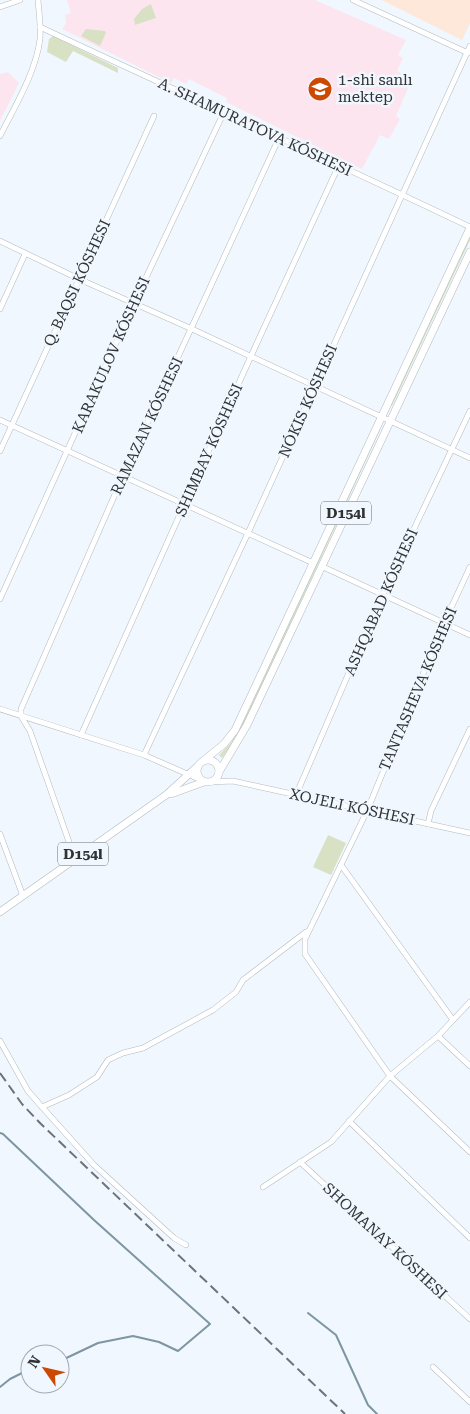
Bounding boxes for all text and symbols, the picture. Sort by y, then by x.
place label: 1-shi sanlı mektep [338,71,413,106]
street label: A. SHAMURATOVA KÓSHESI [155,73,355,180]
school or university icon: 1-shi sanlı mektep [307,76,333,102]
street label: Q. BAQSI KÓSHESI [39,216,114,349]
street label: KARAKULOV KÓSHESI [67,274,154,436]
street label: NÓKIS KÓSHESI [274,341,341,460]
street label: RAMAZAN KÓSHESI [106,354,187,498]
street label: SHIMBAY KÓSHESI [171,380,247,519]
road number: D154l [321,502,371,524]
street label: ASHQABAD KÓSHESI [340,525,422,678]
street label: TANTASHEVA KÓSHESI [374,604,461,774]
street label: XOJELI KÓSHESI [288,784,417,829]
road number: D154l [58,842,108,866]
street label: SHOMANAY KÓSHESI [319,1178,451,1303]
north arrow [20,1344,70,1394]
text: N [25,1353,44,1371]

